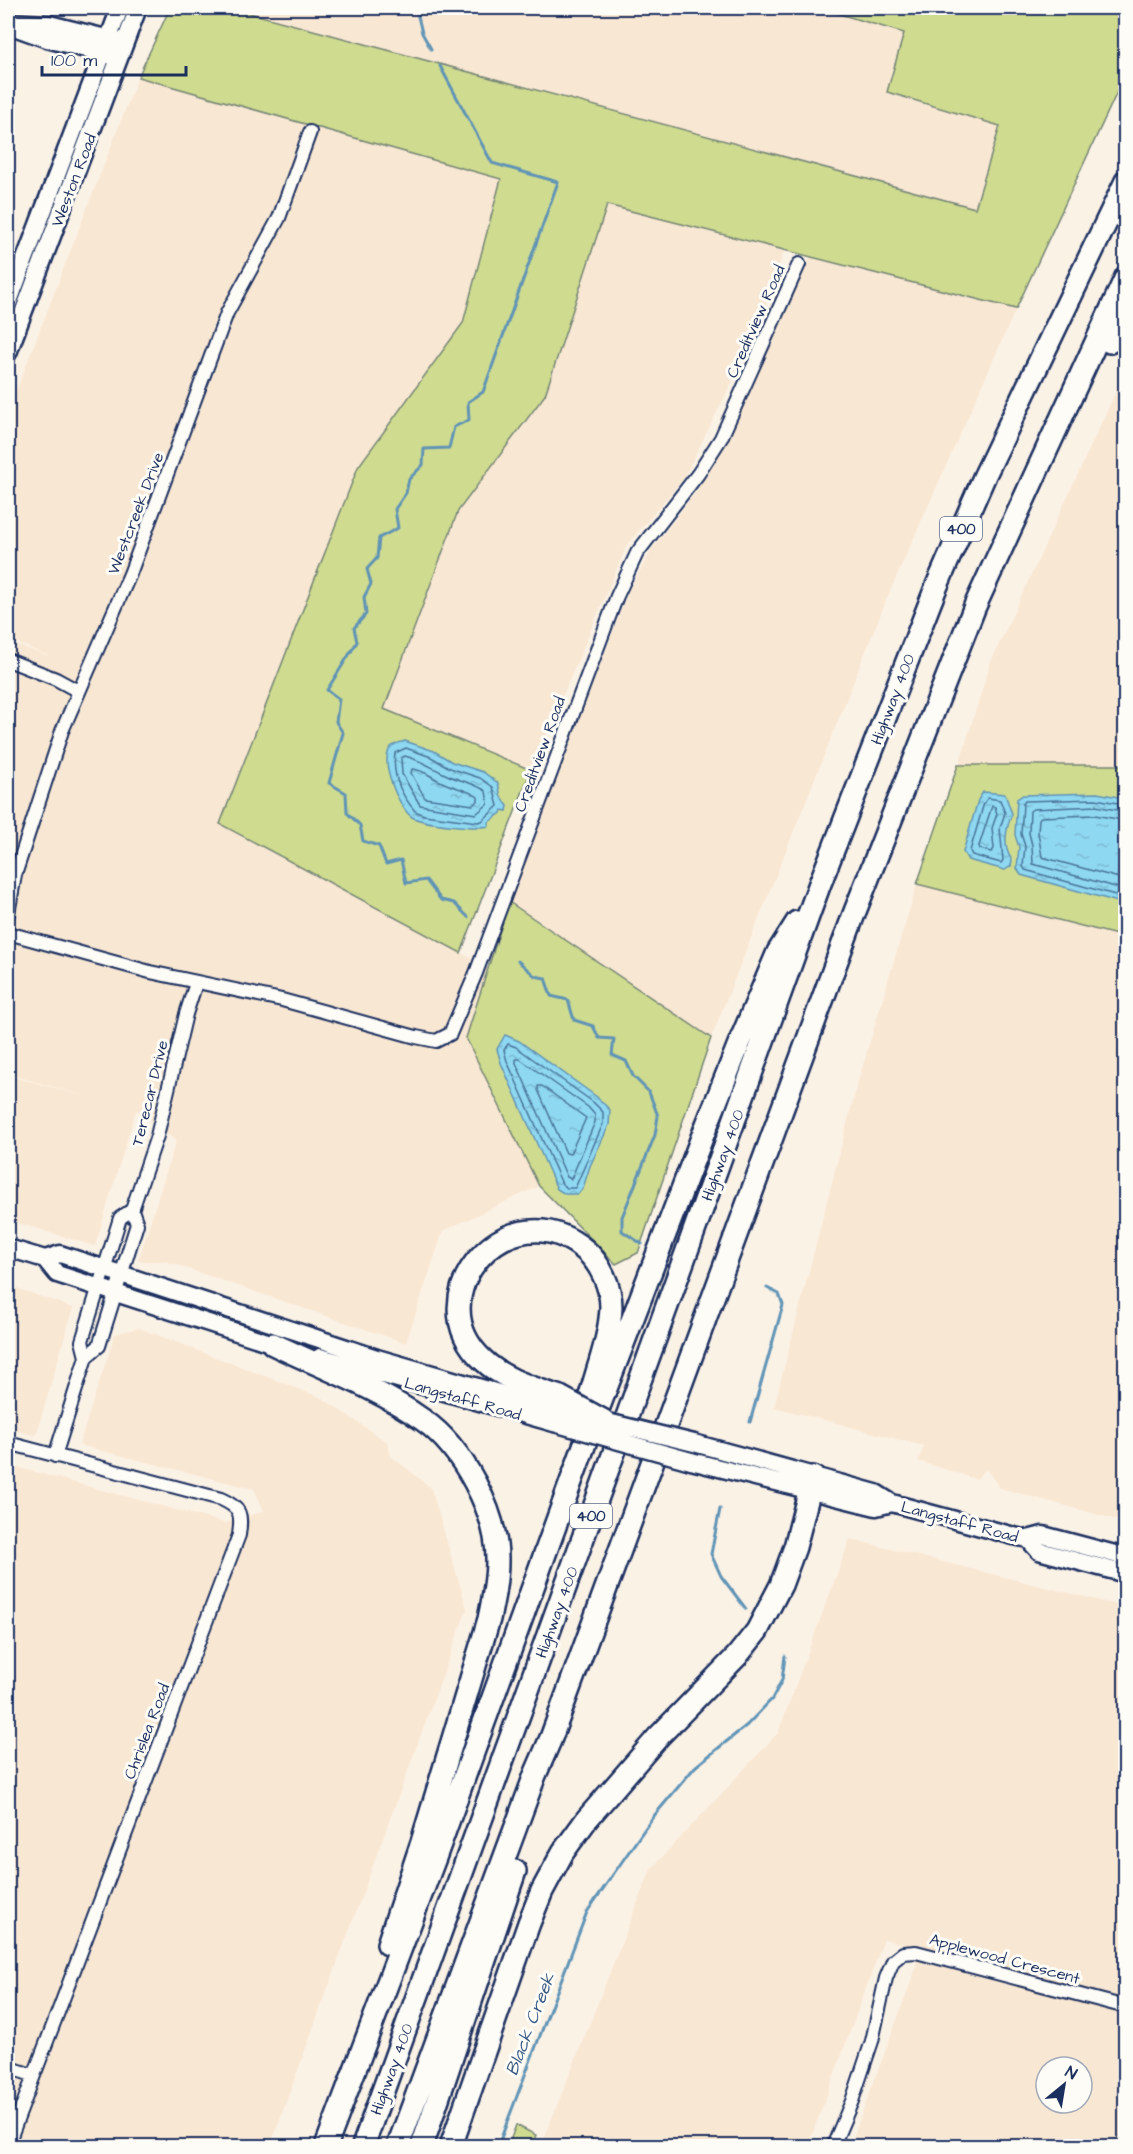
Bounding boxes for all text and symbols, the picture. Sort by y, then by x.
scale bar [42,39,186,77]
text: 100 m [51,48,97,73]
street label: Weston Road [46,131,102,230]
street label: Creditview Road [721,261,791,381]
street label: Westcreek Drive [102,449,169,578]
road number: 400 [940,517,982,541]
street label: Highway 400 [866,651,921,748]
street label: Creditview Road [509,694,571,815]
street label: Terecar Drive [126,1038,174,1148]
street label: Highway 400 [696,1107,751,1204]
street label: Langstaff Road [402,1372,524,1427]
street label: Langstaff Road [899,1496,1021,1549]
road number: 400 [570,1504,612,1528]
street label: Highway 400 [530,1564,585,1661]
street label: Chrislea Road [119,1680,175,1782]
street label: Applewood Crescent [927,1928,1083,1990]
water label: Black Creek [500,1969,562,2079]
street label: Highway 400 [365,2021,420,2118]
north arrow [1034,2055,1094,2115]
text: N [1061,2061,1081,2085]

